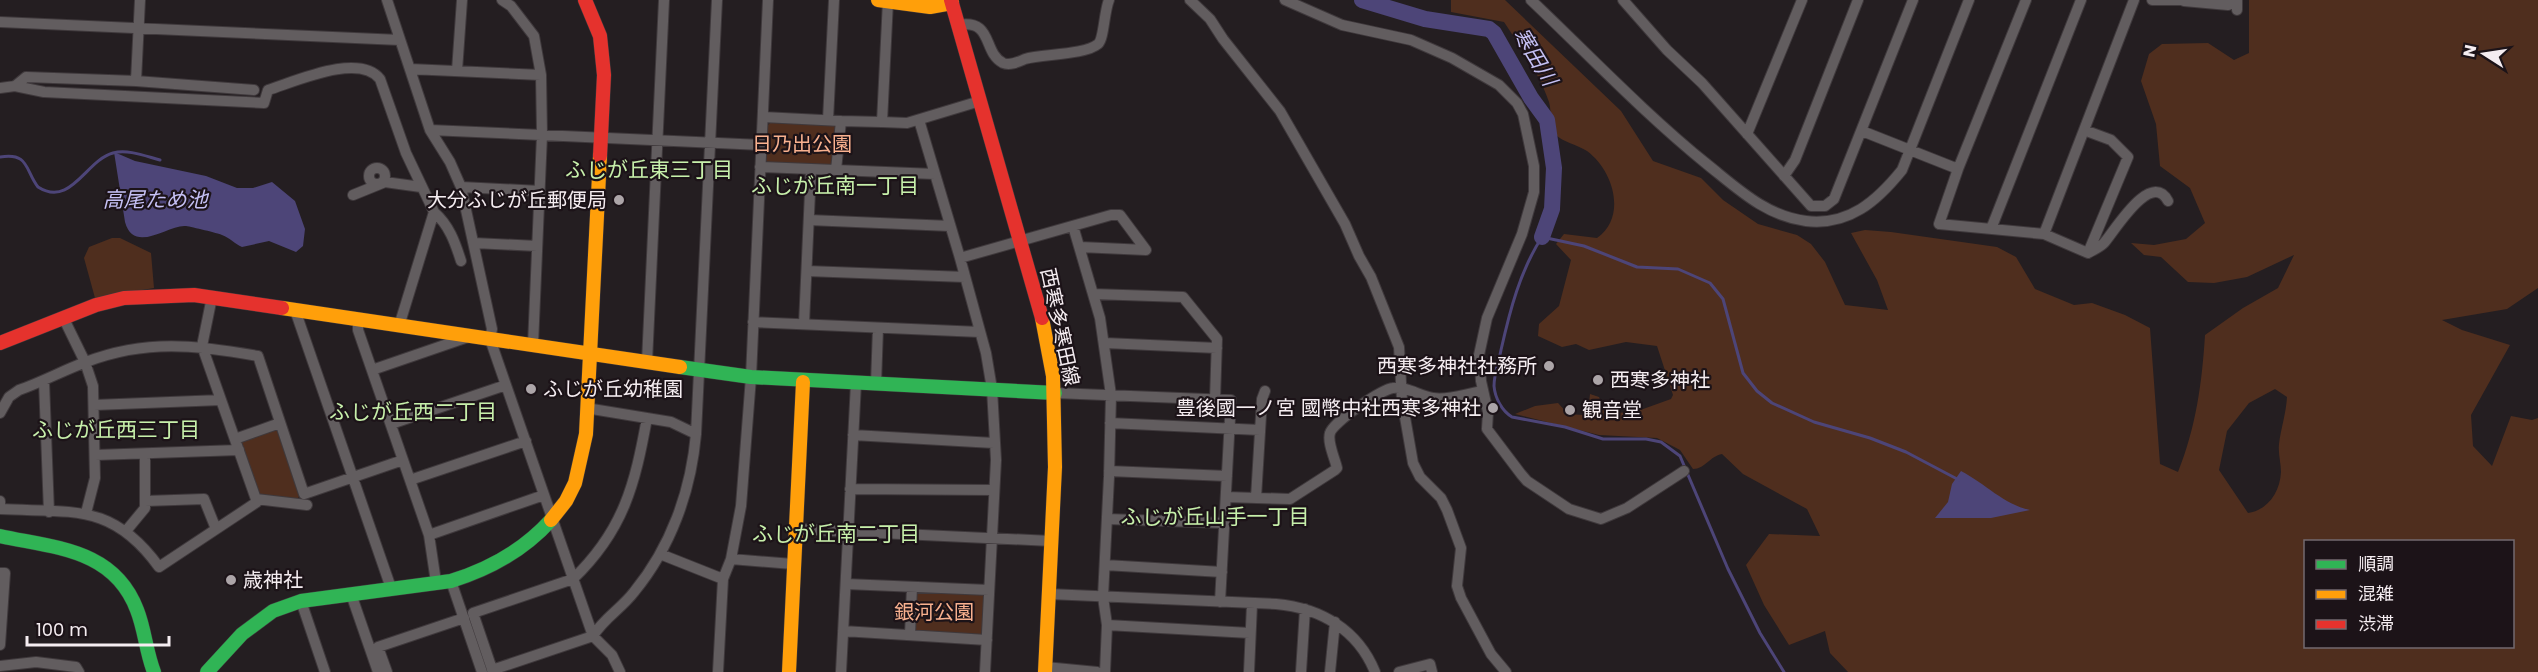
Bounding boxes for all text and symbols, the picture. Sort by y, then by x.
water label: 寒田川 [1507,22,1565,93]
north arrow [2454,24,2514,84]
text: N [2457,43,2482,59]
park label: 日乃出公園 [752,130,852,158]
district label: ふじが丘東三丁目 [565,155,733,184]
district label: ふじが丘南一丁目 [751,171,919,200]
water label: 高尾ため池 [103,185,209,214]
place label: 大分ふじが丘郵便局 [427,186,607,214]
marker: 大分ふじが丘郵便局 [612,193,626,207]
street label: 西寒多寒田線 [1034,265,1086,389]
place label: 西寒多神社社務所 [1377,352,1537,380]
marker: 西寒多神社社務所 [1542,359,1556,373]
place label: 西寒多神社 [1610,366,1710,394]
marker: 西寒多神社 [1591,373,1605,387]
place label: ふじが丘幼稚園 [543,375,683,403]
marker: ふじが丘幼稚園 [524,382,538,396]
place label: 豊後國一ノ宮 國幣中社西寒多神社 [1176,394,1481,422]
place label: 観音堂 [1582,396,1642,424]
district label: ふじが丘西二丁目 [329,397,497,426]
marker: 豊後國一ノ宮 國幣中社西寒多神社 [1486,401,1500,415]
marker: 観音堂 [1563,403,1577,417]
district label: ふじが丘西三丁目 [32,415,200,444]
district label: ふじが丘山手一丁目 [1121,502,1310,531]
district label: ふじが丘南二丁目 [752,519,920,548]
legend [2304,540,2514,648]
text: 順調 [2358,551,2394,576]
place label: 歳神社 [243,566,303,594]
marker: 歳神社 [224,573,238,587]
text: 混雑 [2358,581,2394,606]
park label: 銀河公園 [894,598,974,626]
scale bar [27,609,170,647]
text: 渋滞 [2358,611,2394,636]
text: 100 m [36,617,88,642]

